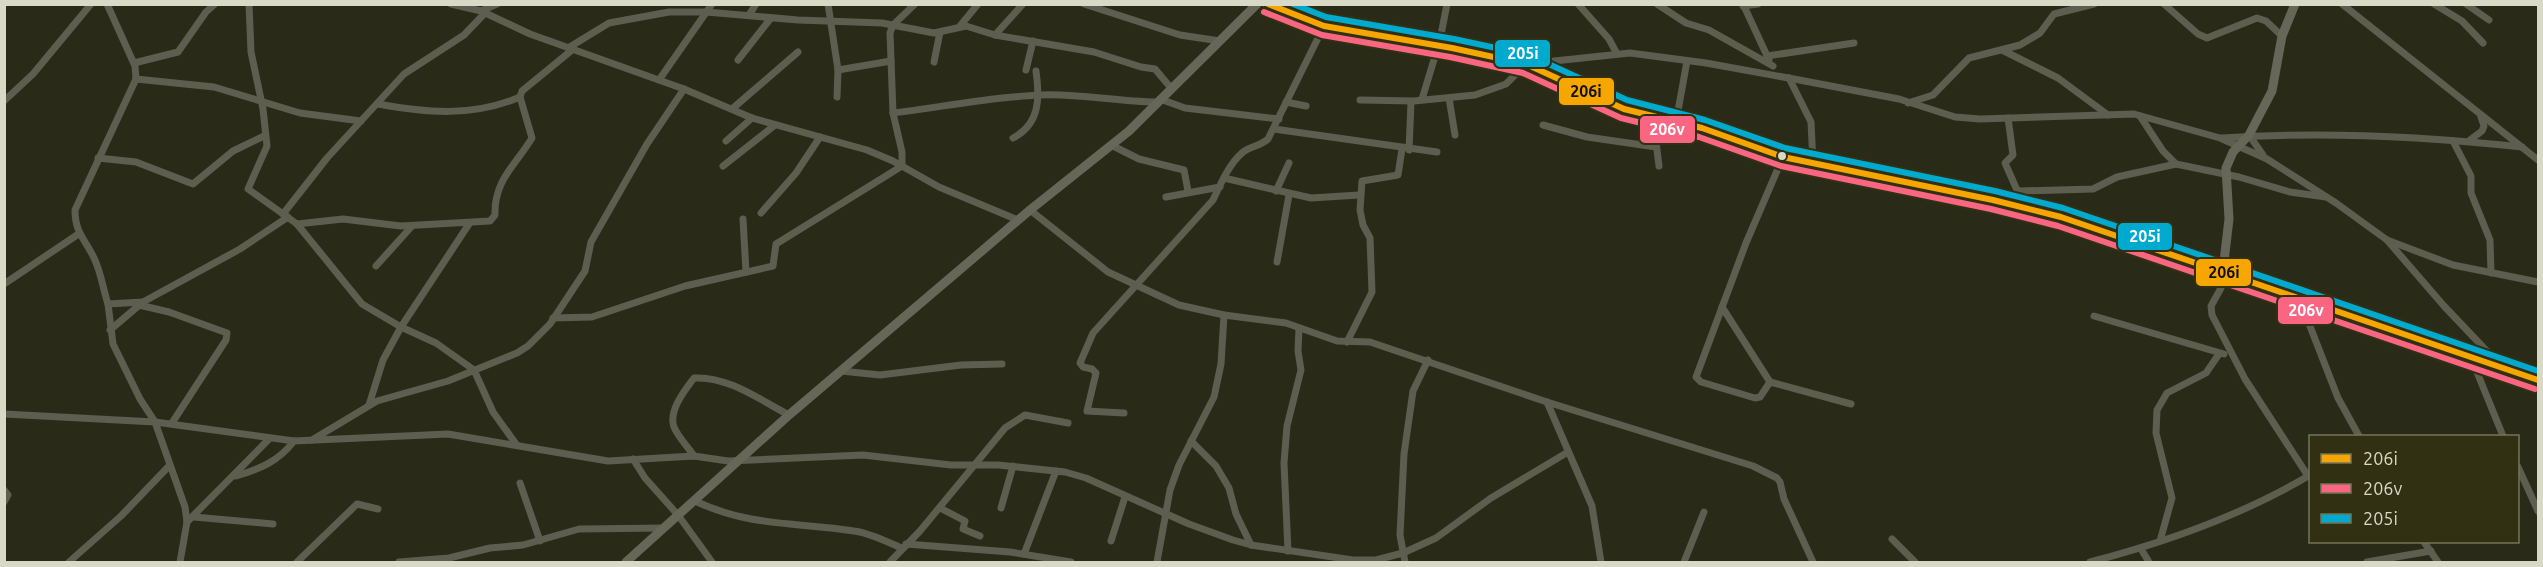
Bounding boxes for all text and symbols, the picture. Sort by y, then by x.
line badge: 205i [1494,39,1551,68]
text: 205i [1507,44,1539,62]
line badge: 206i [1558,77,1615,106]
text: 206i [1570,82,1602,100]
line badge: 206v [1639,115,1696,144]
text: 206v [1649,120,1685,138]
unlabelled marker [1776,150,1788,162]
line badge: 205i [2117,222,2173,251]
text: 205i [2129,227,2161,245]
line badge: 206i [2195,258,2252,287]
text: 206i [2208,263,2240,281]
line badge: 206v [2277,296,2334,325]
text: 206v [2288,301,2324,319]
legend [2309,435,2519,543]
text: 206i [2363,448,2398,468]
text: 206v [2363,478,2402,498]
text: 205i [2363,508,2398,528]

